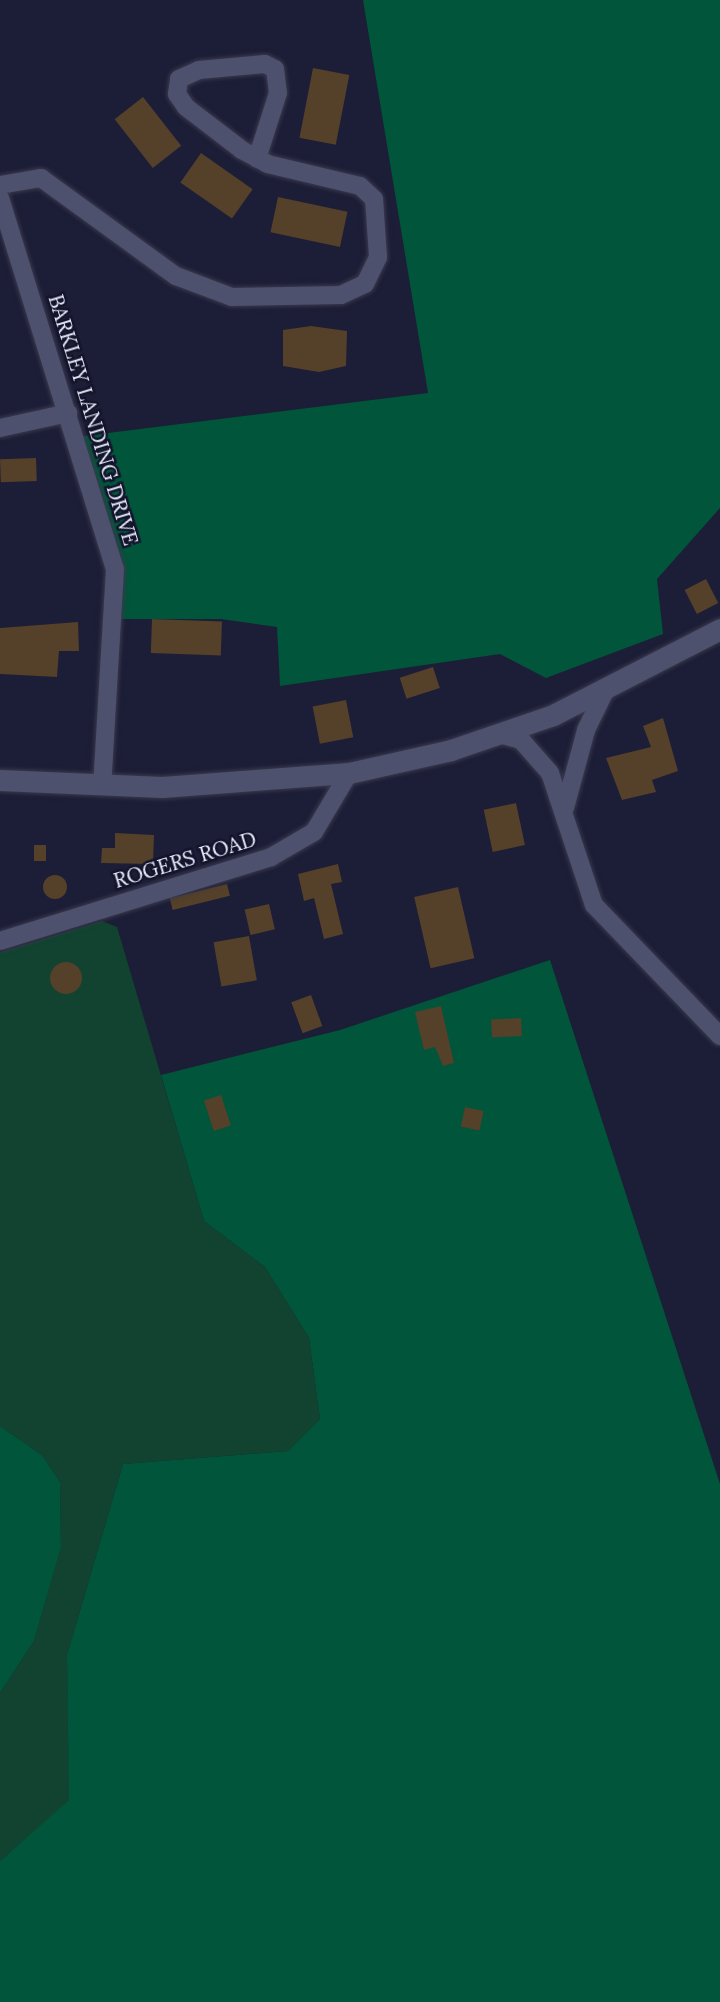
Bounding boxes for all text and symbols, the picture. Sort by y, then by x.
street label: BARKLEY LANDING DRIVE [43,291,143,549]
street label: ROGERS ROAD [111,826,259,894]

